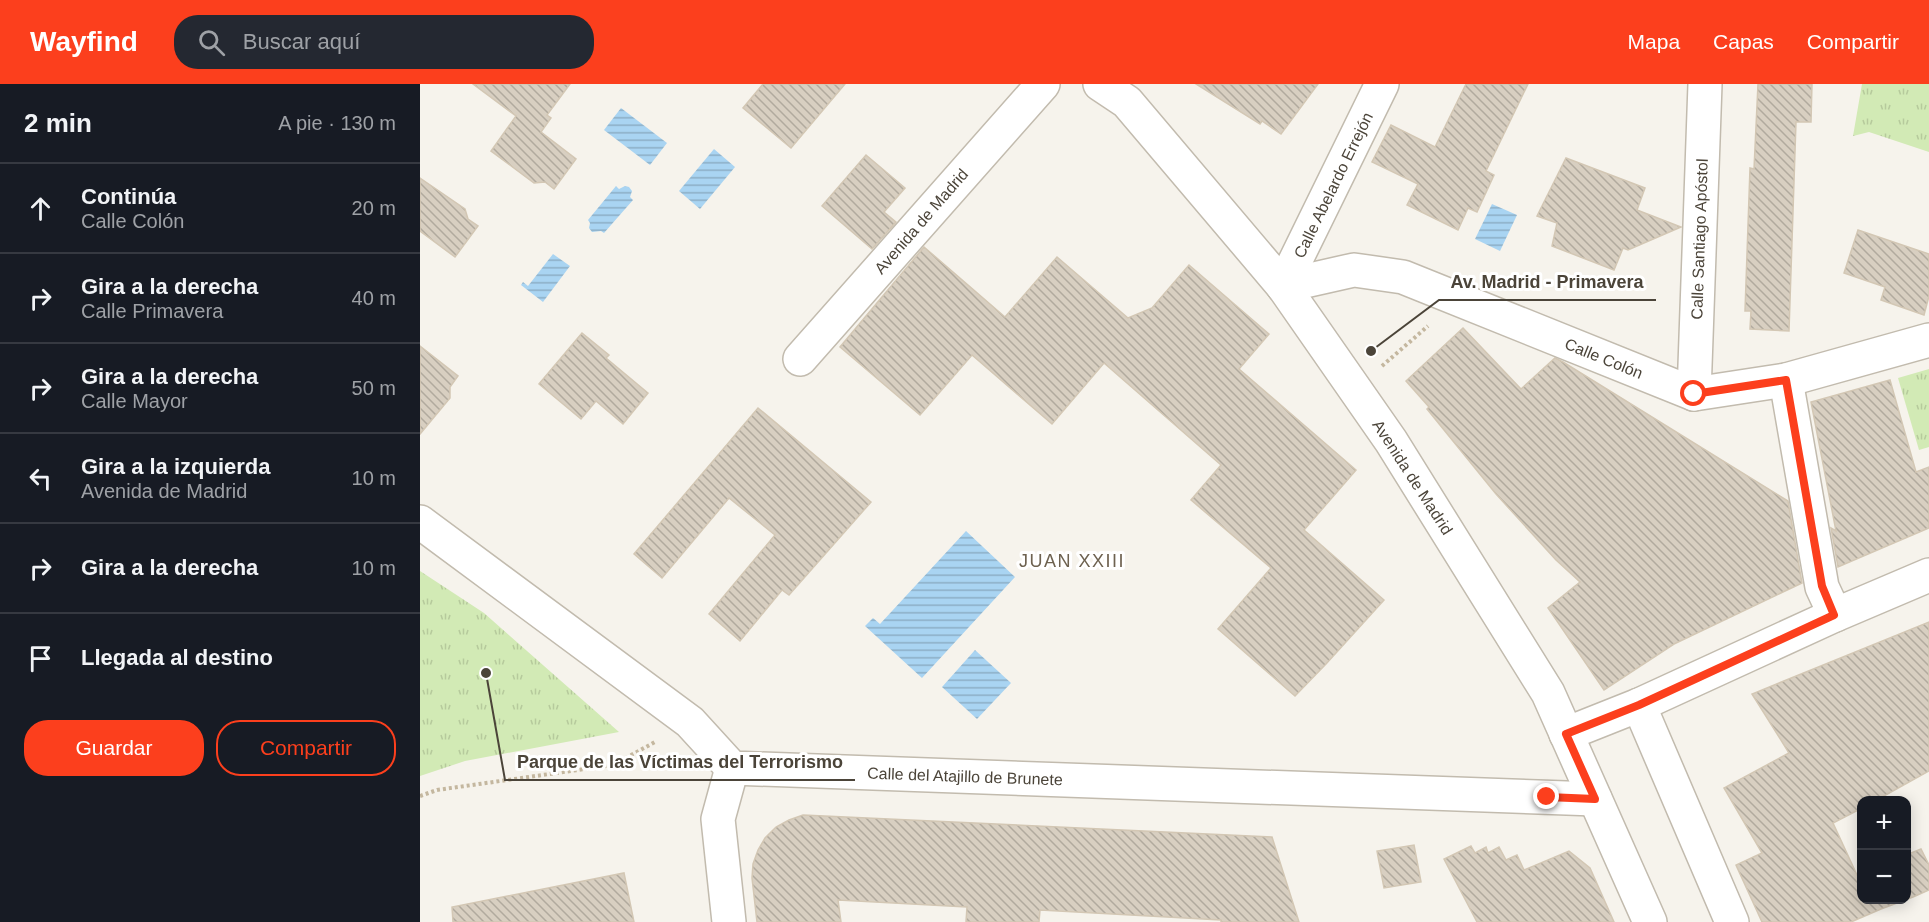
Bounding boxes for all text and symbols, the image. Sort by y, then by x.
search box [174,15,594,69]
text: Wayfind [30,26,138,57]
icon: search [195,26,228,59]
text: Buscar aquí [243,29,360,54]
text: Mapa [1628,30,1680,53]
text: Capas [1713,30,1774,53]
text: Compartir [1807,30,1899,53]
text: 2 min [24,108,92,138]
street label: Calle Abelardo Errejón [1291,110,1376,261]
text: A pie · 130 m [278,112,396,134]
street label: Calle Santiago Apóstol [1688,158,1711,320]
street label: Avenida de Madrid [871,166,971,277]
text: Continúa [81,184,176,209]
icon: ahead [24,192,57,225]
text: 20 m [352,197,396,219]
text: Calle Colón [81,210,184,232]
callout: Av. Madrid - Primavera [1439,264,1656,300]
text: Av. Madrid - Primavera [1450,272,1645,292]
text: Gira a la derecha [81,274,258,299]
icon: right [24,282,57,315]
text: 40 m [352,287,396,309]
text: Calle Primavera [81,300,223,322]
street label: Calle Colón [1562,335,1645,382]
text: Gira a la derecha [81,364,258,389]
icon: right [24,372,57,405]
text: 50 m [352,377,396,399]
route start [1680,380,1706,406]
text: Calle Mayor [81,390,188,412]
street label: Avenida de Madrid [1369,417,1456,538]
text: Gira a la izquierda [81,454,271,479]
icon: left [24,462,57,495]
text: 10 m [352,467,396,489]
text: Avenida de Madrid [81,480,247,502]
district label: JUAN XXIII [1019,551,1125,571]
icon: right [24,552,57,585]
text: Gira a la derecha [81,555,258,580]
text: 10 m [352,557,396,579]
icon: arrive [24,642,57,675]
text: Llegada al destino [81,645,273,670]
button: Guardar [24,720,204,776]
button: Compartir [216,720,396,776]
callout: Parque de las Víctimas del Terrorismo [505,744,855,780]
text: Parque de las Víctimas del Terrorismo [517,752,843,772]
street label: Calle del Atajillo de Brunete [867,765,1063,788]
route end [1533,783,1559,809]
map controls [1857,796,1911,904]
button: + [1857,796,1911,850]
button: − [1857,850,1911,904]

